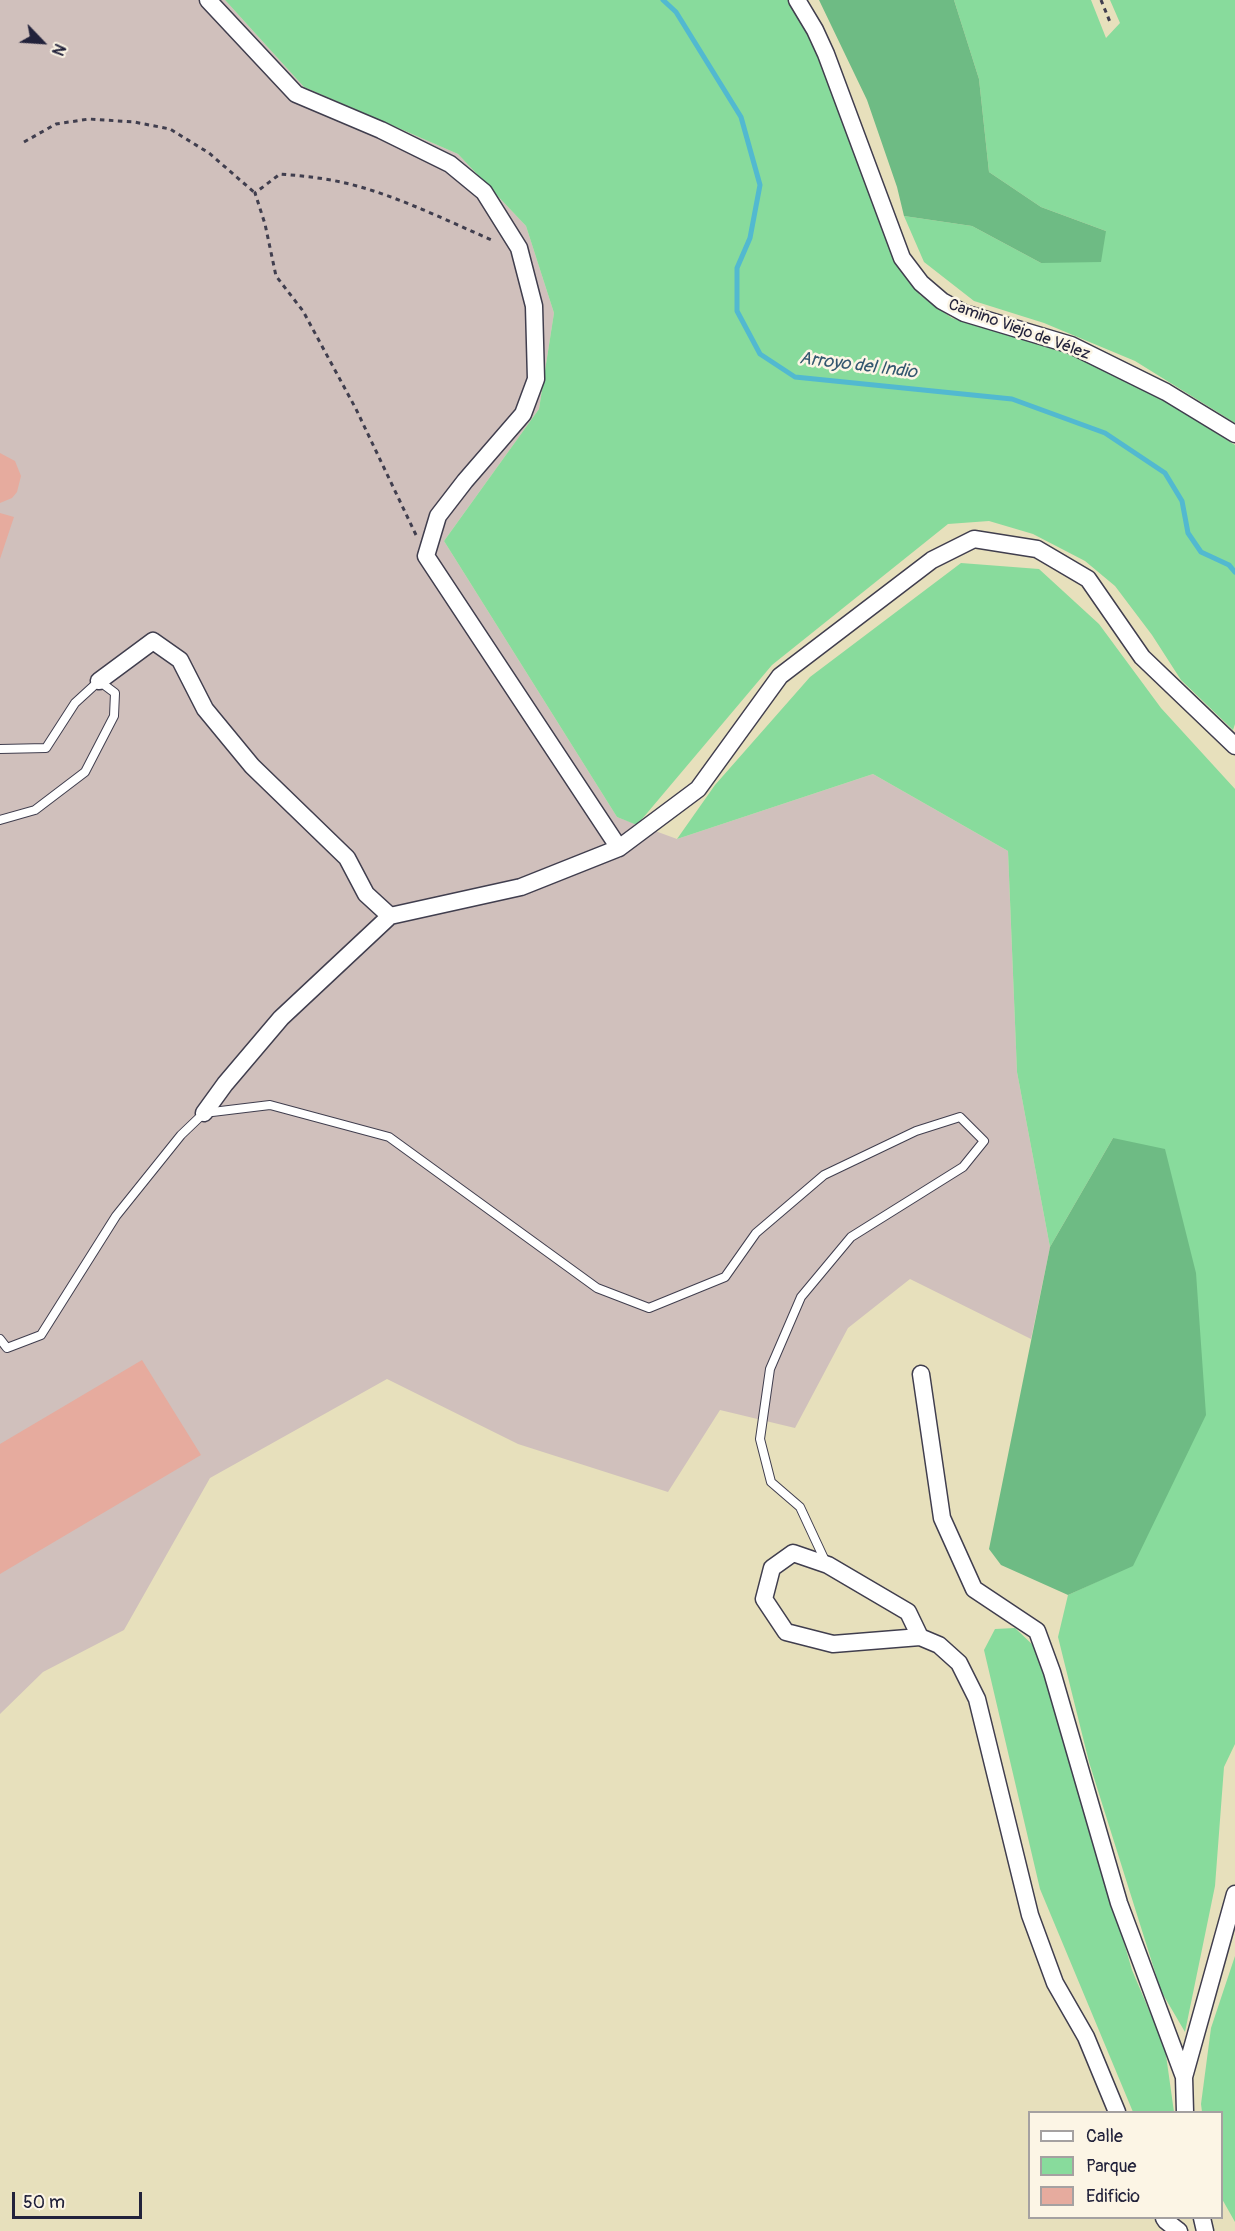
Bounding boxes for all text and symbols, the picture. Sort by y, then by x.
north arrow [12,12,72,72]
text: N [47,40,70,59]
street label: Camino Viejo de Vélez [946,295,1092,365]
water label: Arroyo del Indio [798,348,918,384]
legend [1028,2111,1223,2219]
text: Calle [1086,2125,1123,2148]
text: Parque [1086,2155,1136,2178]
scale bar [15,2180,146,2218]
text: Edificio [1086,2185,1140,2208]
text: 50 m [23,2191,65,2214]

